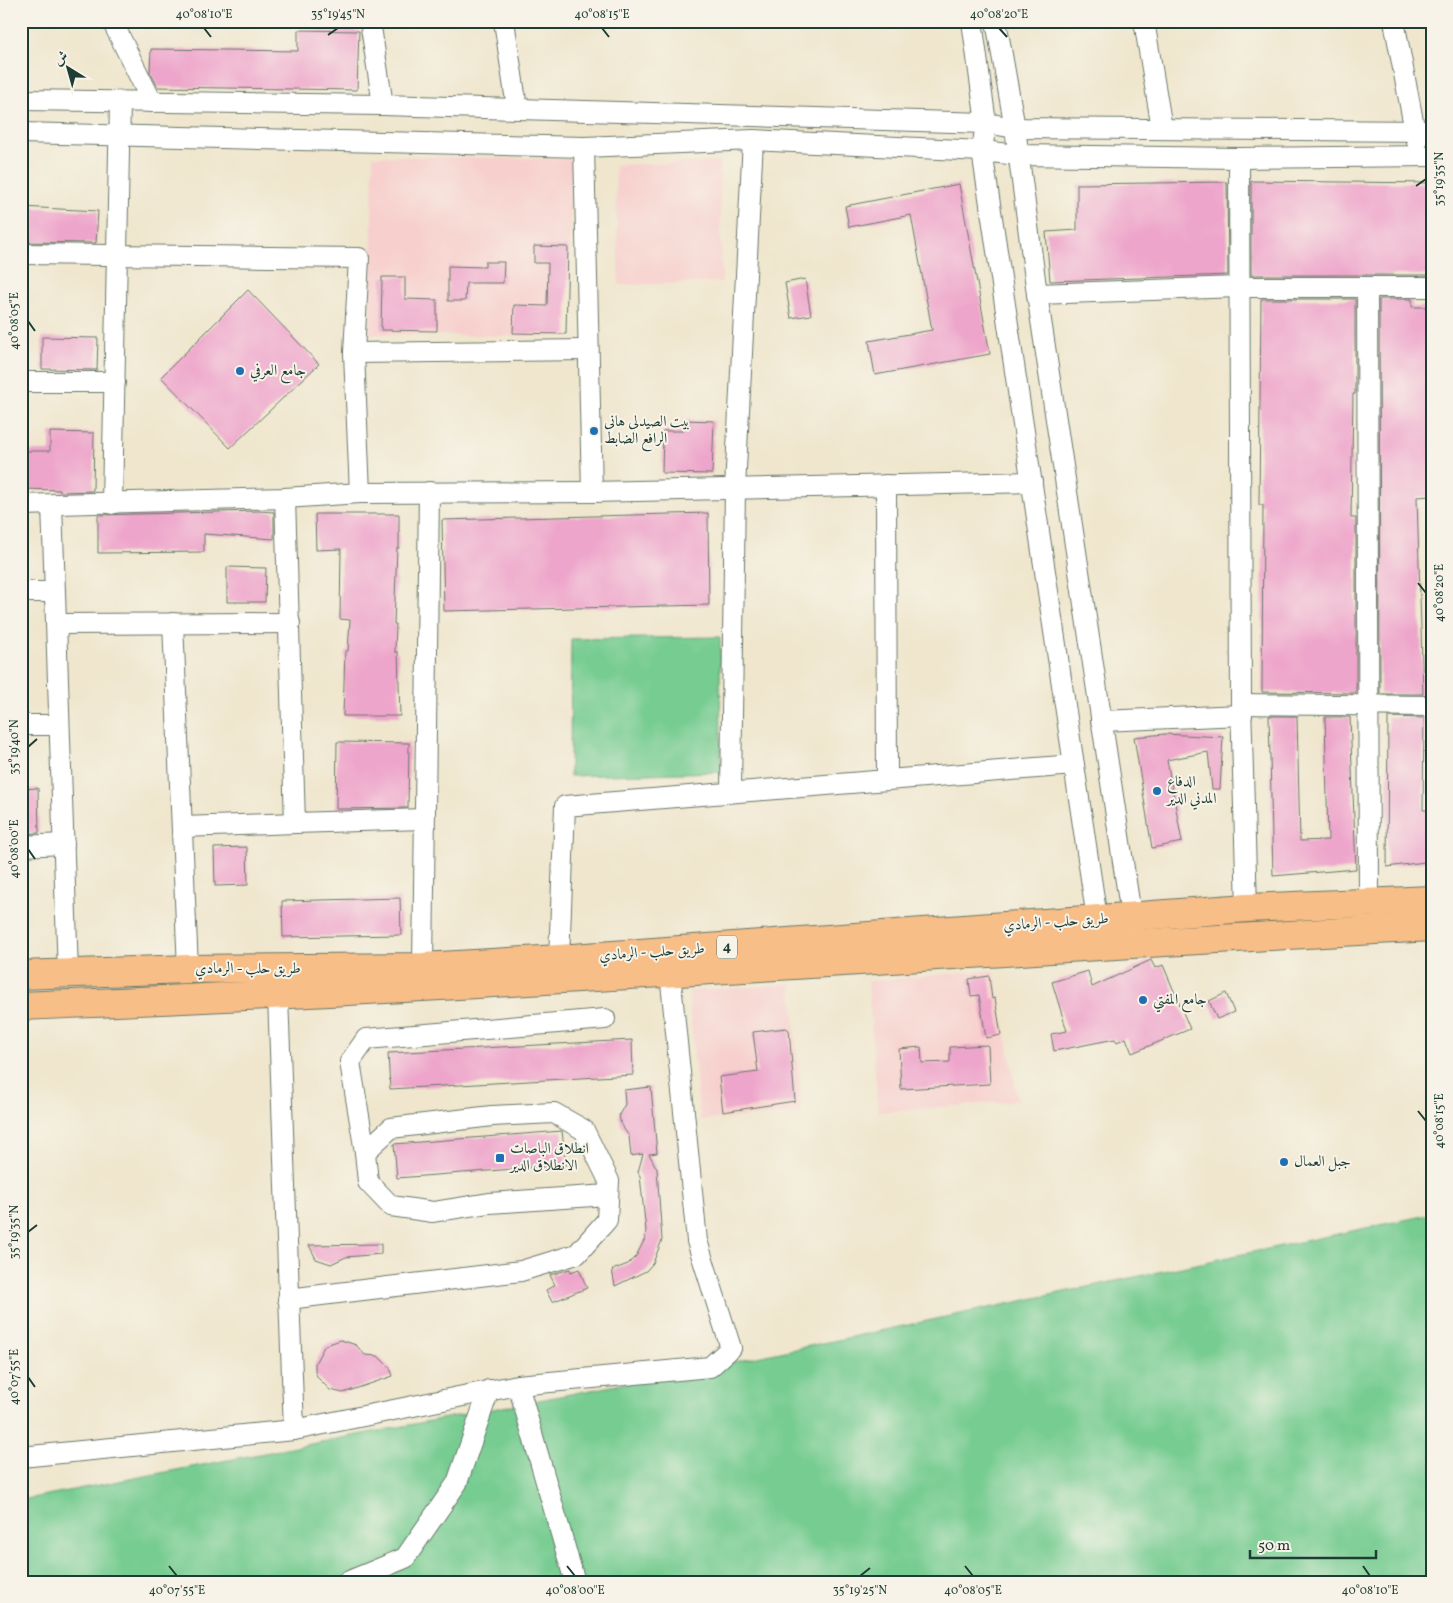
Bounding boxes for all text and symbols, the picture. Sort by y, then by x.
text: 40°08'10"E [176,7,232,23]
text: 35°19'45"N [311,7,365,23]
text: 40°08'15"E [574,7,630,23]
text: 40°08'20"E [970,7,1028,23]
north arrow [42,42,92,92]
text: ش [50,47,72,71]
text: 35°19'35"N [1432,152,1448,206]
text: 40°08'05"E [7,292,23,350]
place label: جامع العرفي [250,361,306,384]
marker: جامع العرفي [234,365,246,377]
place label: بيت الصيدلي هاني الرافع الضابط [604,412,690,452]
marker: بيت الصيدلي هاني الرافع الضابط [588,425,600,437]
text: 40°08'20"E [1432,564,1448,622]
text: 35°19'40"N [7,719,23,775]
place label: الدفاع المدني الدير [1165,772,1216,810]
marker: الدفاع المدني الدير [1151,785,1163,797]
text: 40°08'00"E [7,819,23,879]
street label: طريق حلب - الرمادي [1003,909,1109,937]
road number: 4 [717,936,737,959]
street label: طريق حلب - الرمادي [599,939,705,967]
street label: طريق حلب - الرمادي [195,959,301,980]
place label: جامع المفتي [1153,990,1207,1013]
marker: جامع المفتي [1137,994,1149,1006]
text: 40°08'15"E [1432,1093,1448,1149]
place label: انطلاق الباصات الانطلاق الدير [508,1139,589,1177]
marker: انطلاق الباصات الانطلاق الدير [494,1152,506,1164]
place label: جبل العمال [1294,1152,1351,1173]
marker: جبل العمال [1278,1156,1290,1168]
text: 35°19'35"N [7,1205,23,1259]
text: 40°07'55"E [7,1349,23,1405]
scale bar [1250,1528,1377,1560]
text: 50 m [1258,1536,1290,1557]
text: 40°07'55"E [149,1583,205,1599]
text: 40°08'00"E [545,1583,605,1599]
text: 35°19'25"N [833,1583,887,1599]
text: 40°08'05"E [944,1583,1002,1599]
text: 40°08'10"E [1342,1583,1398,1599]

